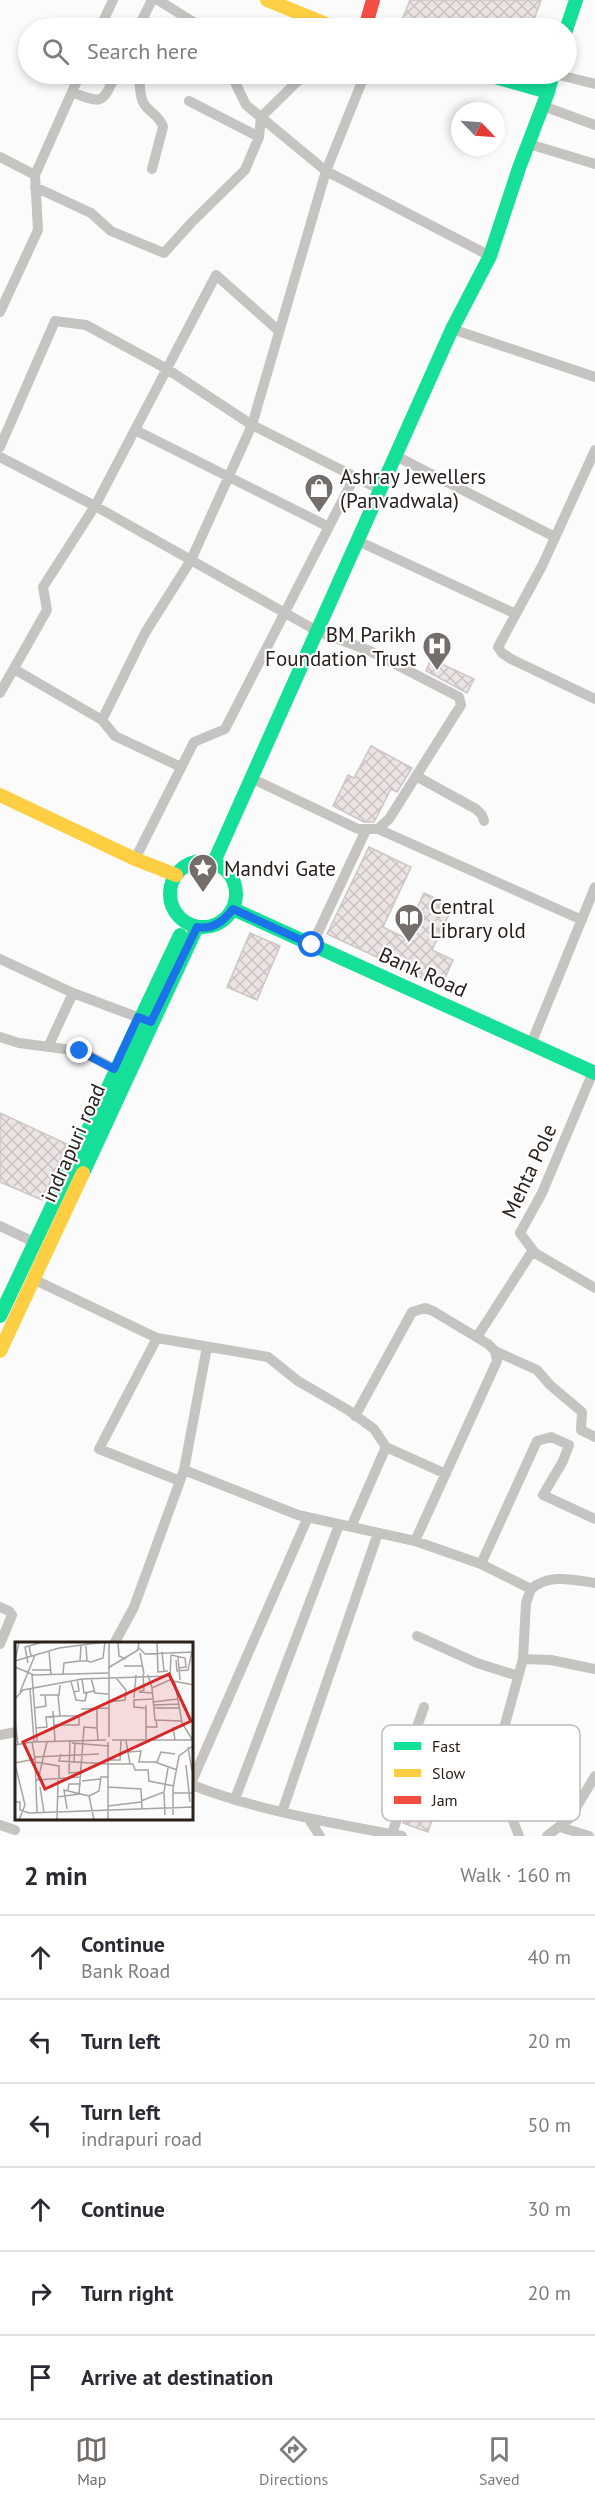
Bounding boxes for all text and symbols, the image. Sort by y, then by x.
search box [18,18,577,84]
icon: search [39,35,72,68]
text: Search here [87,37,198,65]
north arrow [451,102,505,156]
place label: Ashray Jewellers (Panvadwala) [340,463,486,514]
shop icon: Ashray Jewellers (Panvadwala) [303,472,335,514]
place label: BM Parikh Foundation Trust [265,621,416,672]
hospital icon: BM Parikh Foundation Trust [421,630,453,672]
place icon: Mandvi Gate [187,852,219,894]
place label: Mandvi Gate [224,855,336,882]
place label: Central Library old [430,893,526,944]
library icon: Central Library old [393,902,425,944]
route start [298,931,324,957]
street label: Bank Road [375,941,471,1003]
route end [66,1037,92,1063]
street label: indrapuri road [35,1079,111,1207]
street label: Mehta Pole [495,1120,563,1222]
inset map [15,1642,194,1821]
legend [382,1725,580,1821]
text: Fast [432,1736,461,1756]
text: Slow [432,1763,466,1783]
text: Jam [431,1790,458,1810]
text: 2 min [24,1859,87,1892]
text: Walk · 160 m [460,1862,571,1888]
text: Continue [81,1930,165,1958]
icon: ahead [24,1941,57,1974]
text: 40 m [528,1944,571,1970]
text: Bank Road [81,1958,170,1984]
icon: left [24,2025,57,2058]
text: Turn left [81,2027,161,2055]
text: 20 m [528,2028,571,2054]
text: Turn left [81,2098,161,2126]
icon: left [24,2109,57,2142]
text: 50 m [528,2112,571,2138]
text: indrapuri road [81,2126,202,2152]
icon: ahead [24,2193,57,2226]
text: Continue [81,2195,165,2223]
text: 30 m [528,2196,571,2222]
icon: right [24,2277,57,2310]
text: Turn right [81,2279,173,2307]
text: 20 m [528,2280,571,2306]
icon: arrive [24,2361,57,2394]
text: Arrive at destination [81,2363,273,2391]
tab: Map [75,2433,108,2489]
tab: Directions [259,2433,328,2489]
tab: Saved [479,2433,520,2489]

